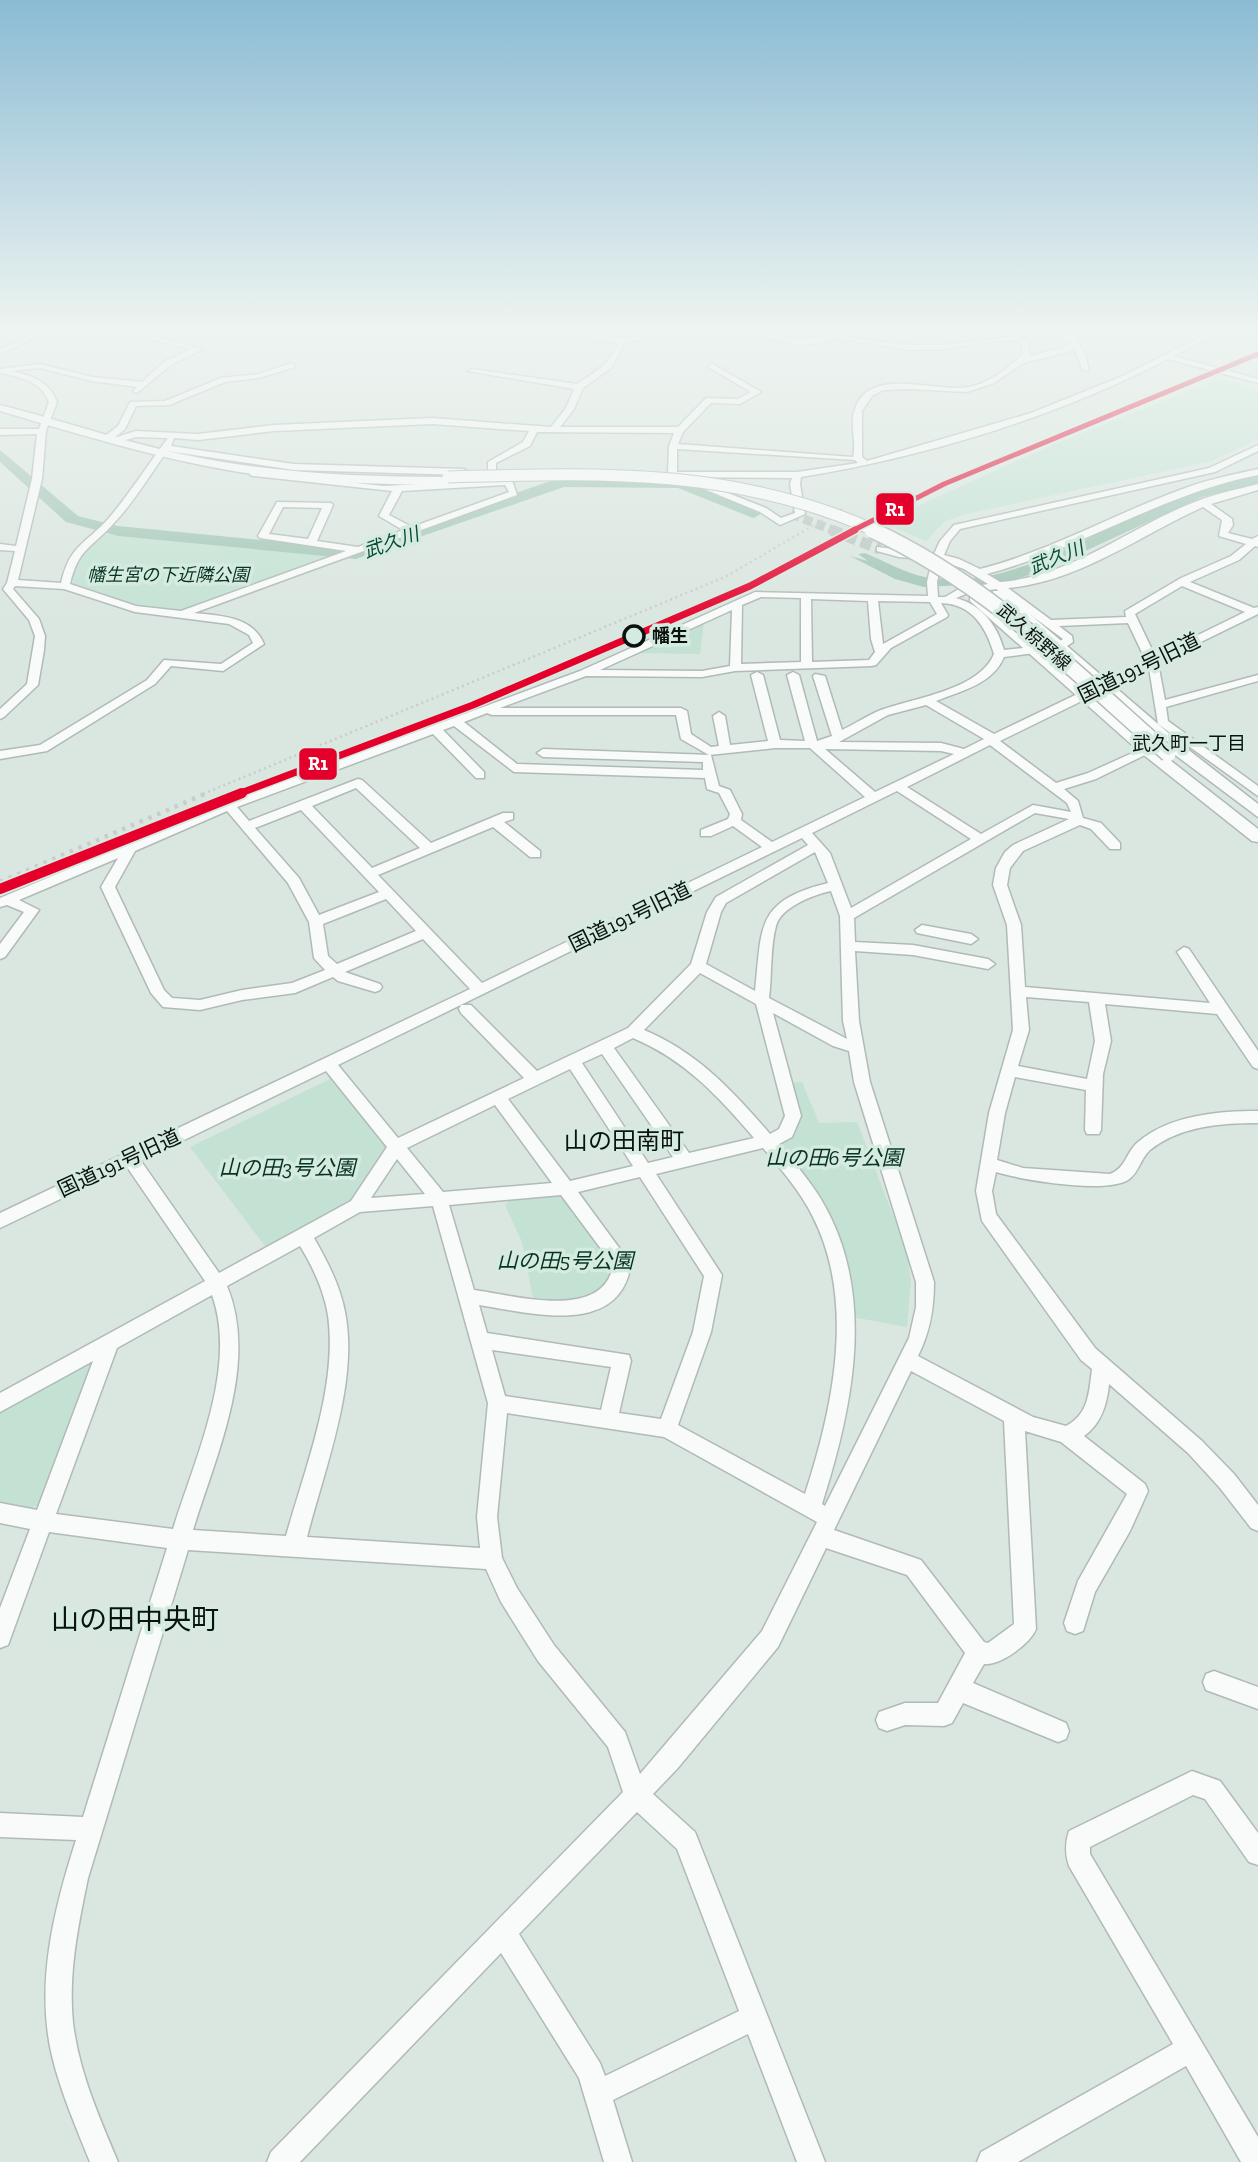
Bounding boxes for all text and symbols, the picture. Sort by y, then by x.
line badge: R1 [875,492,915,526]
text: R1 [885,498,905,521]
water label: 武久川 [360,522,424,563]
water label: 武久川 [1025,535,1089,579]
park label: 幡生宮の下近隣公園 [87,564,252,586]
street label: 武久椋野線 [993,599,1075,675]
marker: 幡生 [623,625,645,647]
place label: 幡生 [652,625,688,647]
street label: 国道191号旧道 [1074,627,1204,708]
district label: 武久町一丁目 [1132,732,1246,755]
line badge: R1 [298,747,338,781]
text: R1 [308,752,328,775]
street label: 国道191号旧道 [565,876,695,957]
street label: 国道191号旧道 [54,1123,184,1202]
district label: 山の田南町 [564,1126,684,1155]
park label: 山の田6号公園 [765,1145,906,1170]
park label: 山の田3号公園 [219,1155,358,1180]
park label: 山の田5号公園 [497,1248,636,1273]
district label: 山の田中央町 [51,1603,219,1636]

